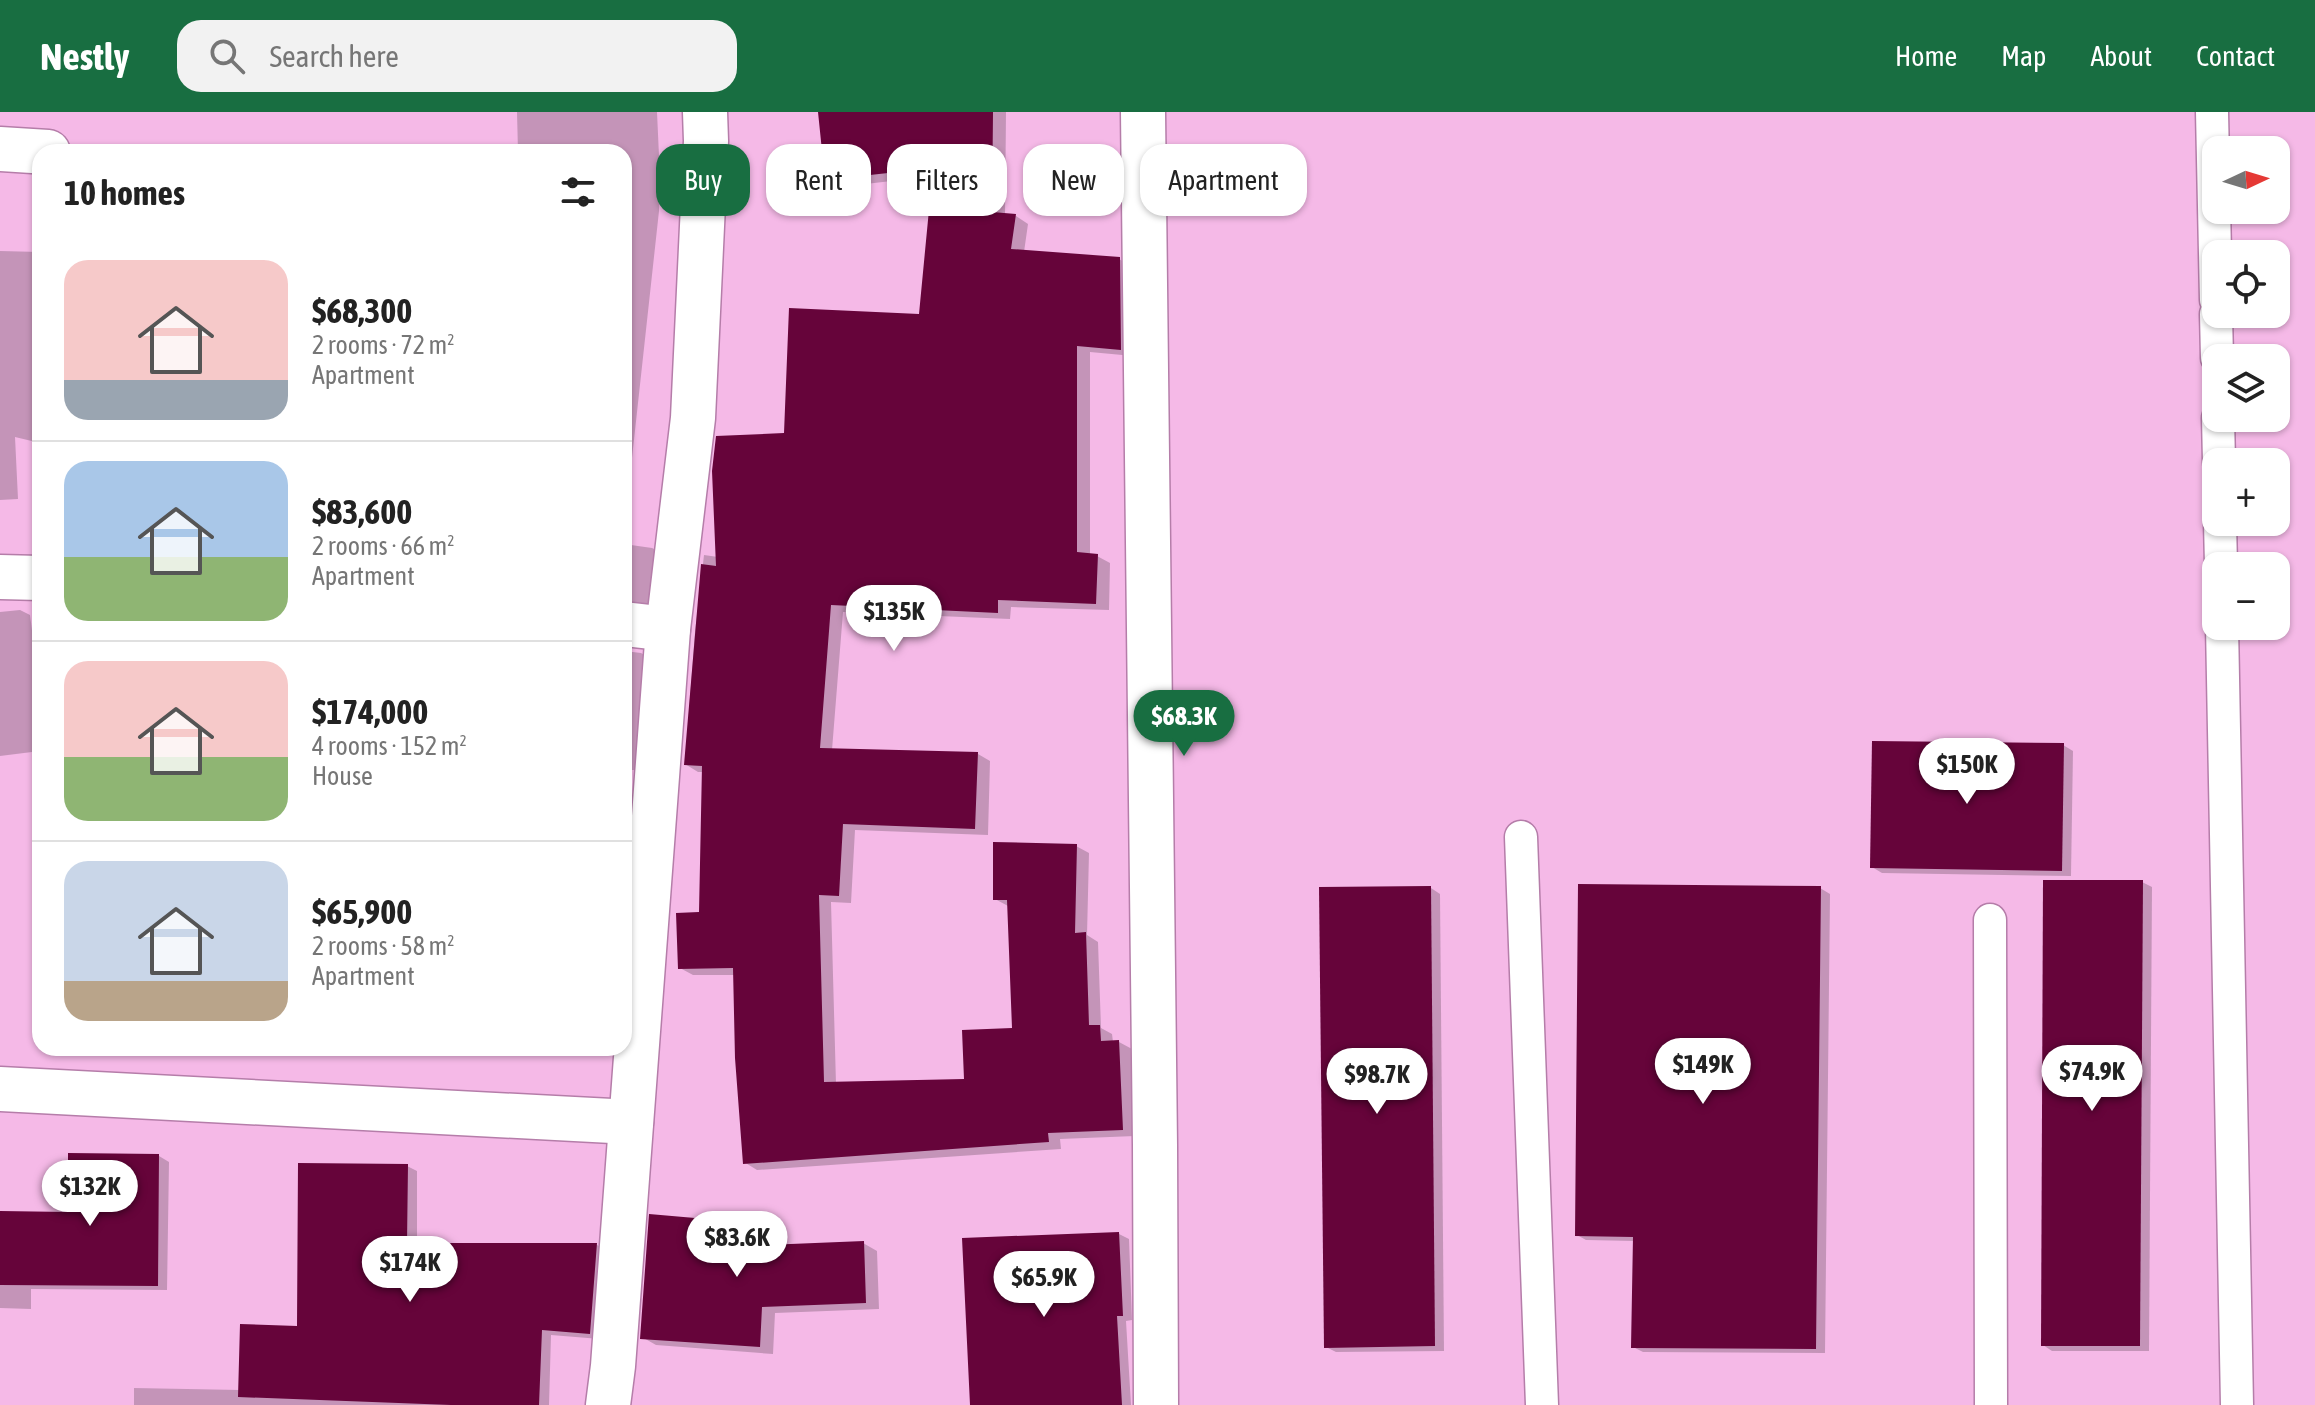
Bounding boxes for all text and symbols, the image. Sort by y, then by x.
search box [177,20,737,92]
icon: search [205,34,249,78]
text: Nestly [40,35,129,78]
text: Search here [269,39,399,73]
text: Home [1895,40,1957,72]
text: Map [2001,40,2046,72]
text: About [2090,40,2152,72]
text: Contact [2196,40,2275,72]
north arrow [2202,136,2290,224]
map controls [2202,136,2290,640]
chip: Buy [656,144,750,216]
chip: Rent [766,144,871,216]
chip: Filters [887,144,1007,216]
chip: New [1023,144,1124,216]
chip: Apartment [1140,144,1307,216]
icon: filters [556,170,600,214]
text: 10 homes [64,173,185,212]
button: locate [2202,240,2290,328]
text: $68,300 [312,291,412,330]
icon: home [128,292,224,388]
text: 2 rooms · 72 m² [312,330,454,360]
button: layers [2202,344,2290,432]
text: Apartment [312,360,415,390]
button: + [2202,448,2290,536]
text: $83,600 [312,492,412,531]
icon: home [128,493,224,589]
text: 2 rooms · 66 m² [312,531,454,561]
button: − [2202,552,2290,640]
text: Apartment [312,561,415,591]
pin: $135K [838,585,950,653]
text: $135K [864,596,924,626]
pin: $68.3K [1119,690,1249,758]
text: $174,000 [312,692,428,731]
icon: home [128,693,224,789]
text: $68.3K [1152,701,1216,731]
text: 4 rooms · 152 m² [312,731,467,761]
pin: $150K [1911,738,2023,806]
text: $150K [1937,749,1997,779]
text: House [312,761,373,791]
text: $65,900 [312,892,412,931]
icon: home [128,893,224,989]
text: 2 rooms · 58 m² [312,931,454,961]
text: Apartment [312,961,415,991]
pin: $149K [1647,1038,1759,1106]
pin: $74.9K [2027,1045,2157,1113]
pin: $98.7K [1312,1048,1442,1116]
text: $149K [1673,1049,1733,1079]
text: $74.9K [2060,1056,2124,1086]
text: $98.7K [1345,1059,1409,1089]
pin: $132K [34,1160,146,1228]
text: $132K [60,1171,120,1201]
pin: $83.6K [672,1211,802,1279]
text: $83.6K [705,1222,769,1252]
pin: $174K [354,1236,466,1304]
text: $174K [380,1247,440,1277]
pin: $65.9K [979,1251,1109,1319]
text: $65.9K [1012,1262,1076,1292]

